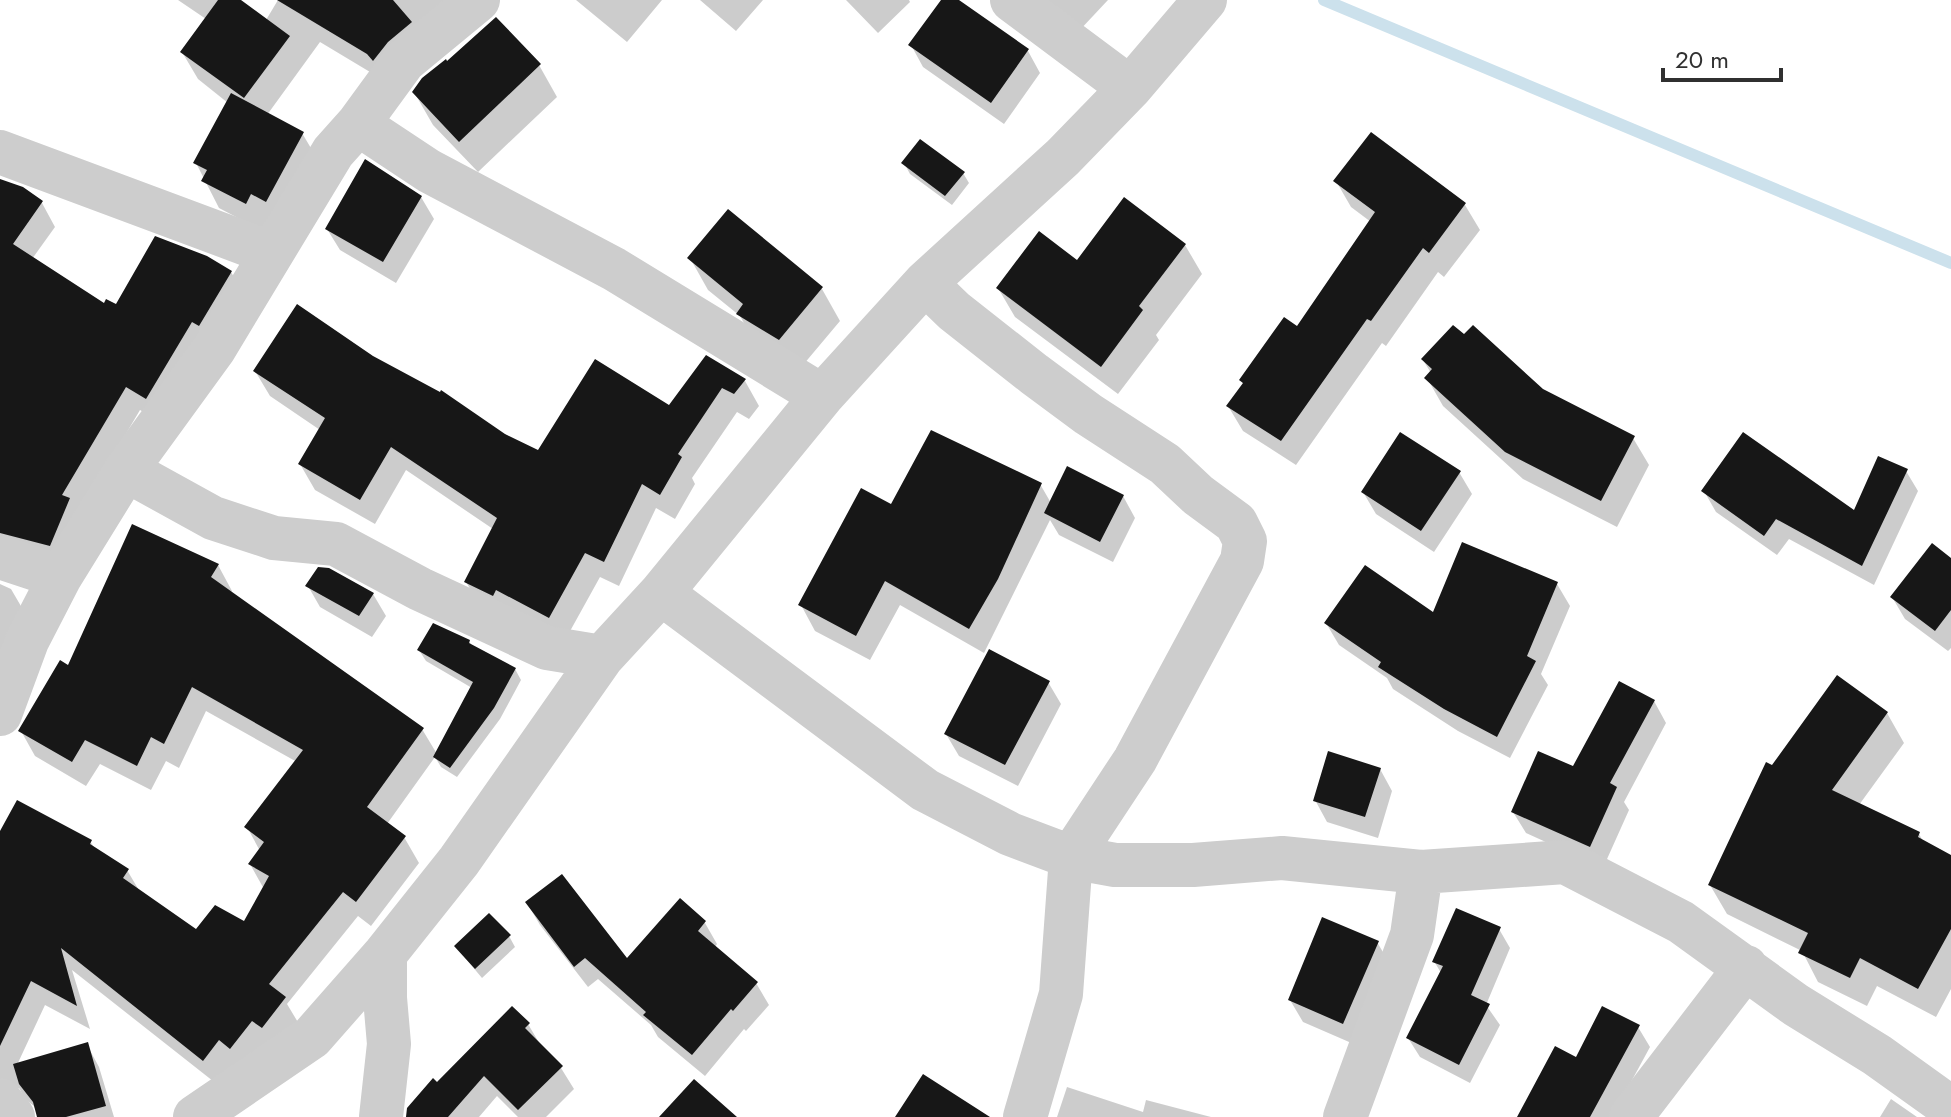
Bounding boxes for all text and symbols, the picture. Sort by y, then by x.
scale bar [1663,32,1781,82]
text: 20 m [1675,42,1729,77]

